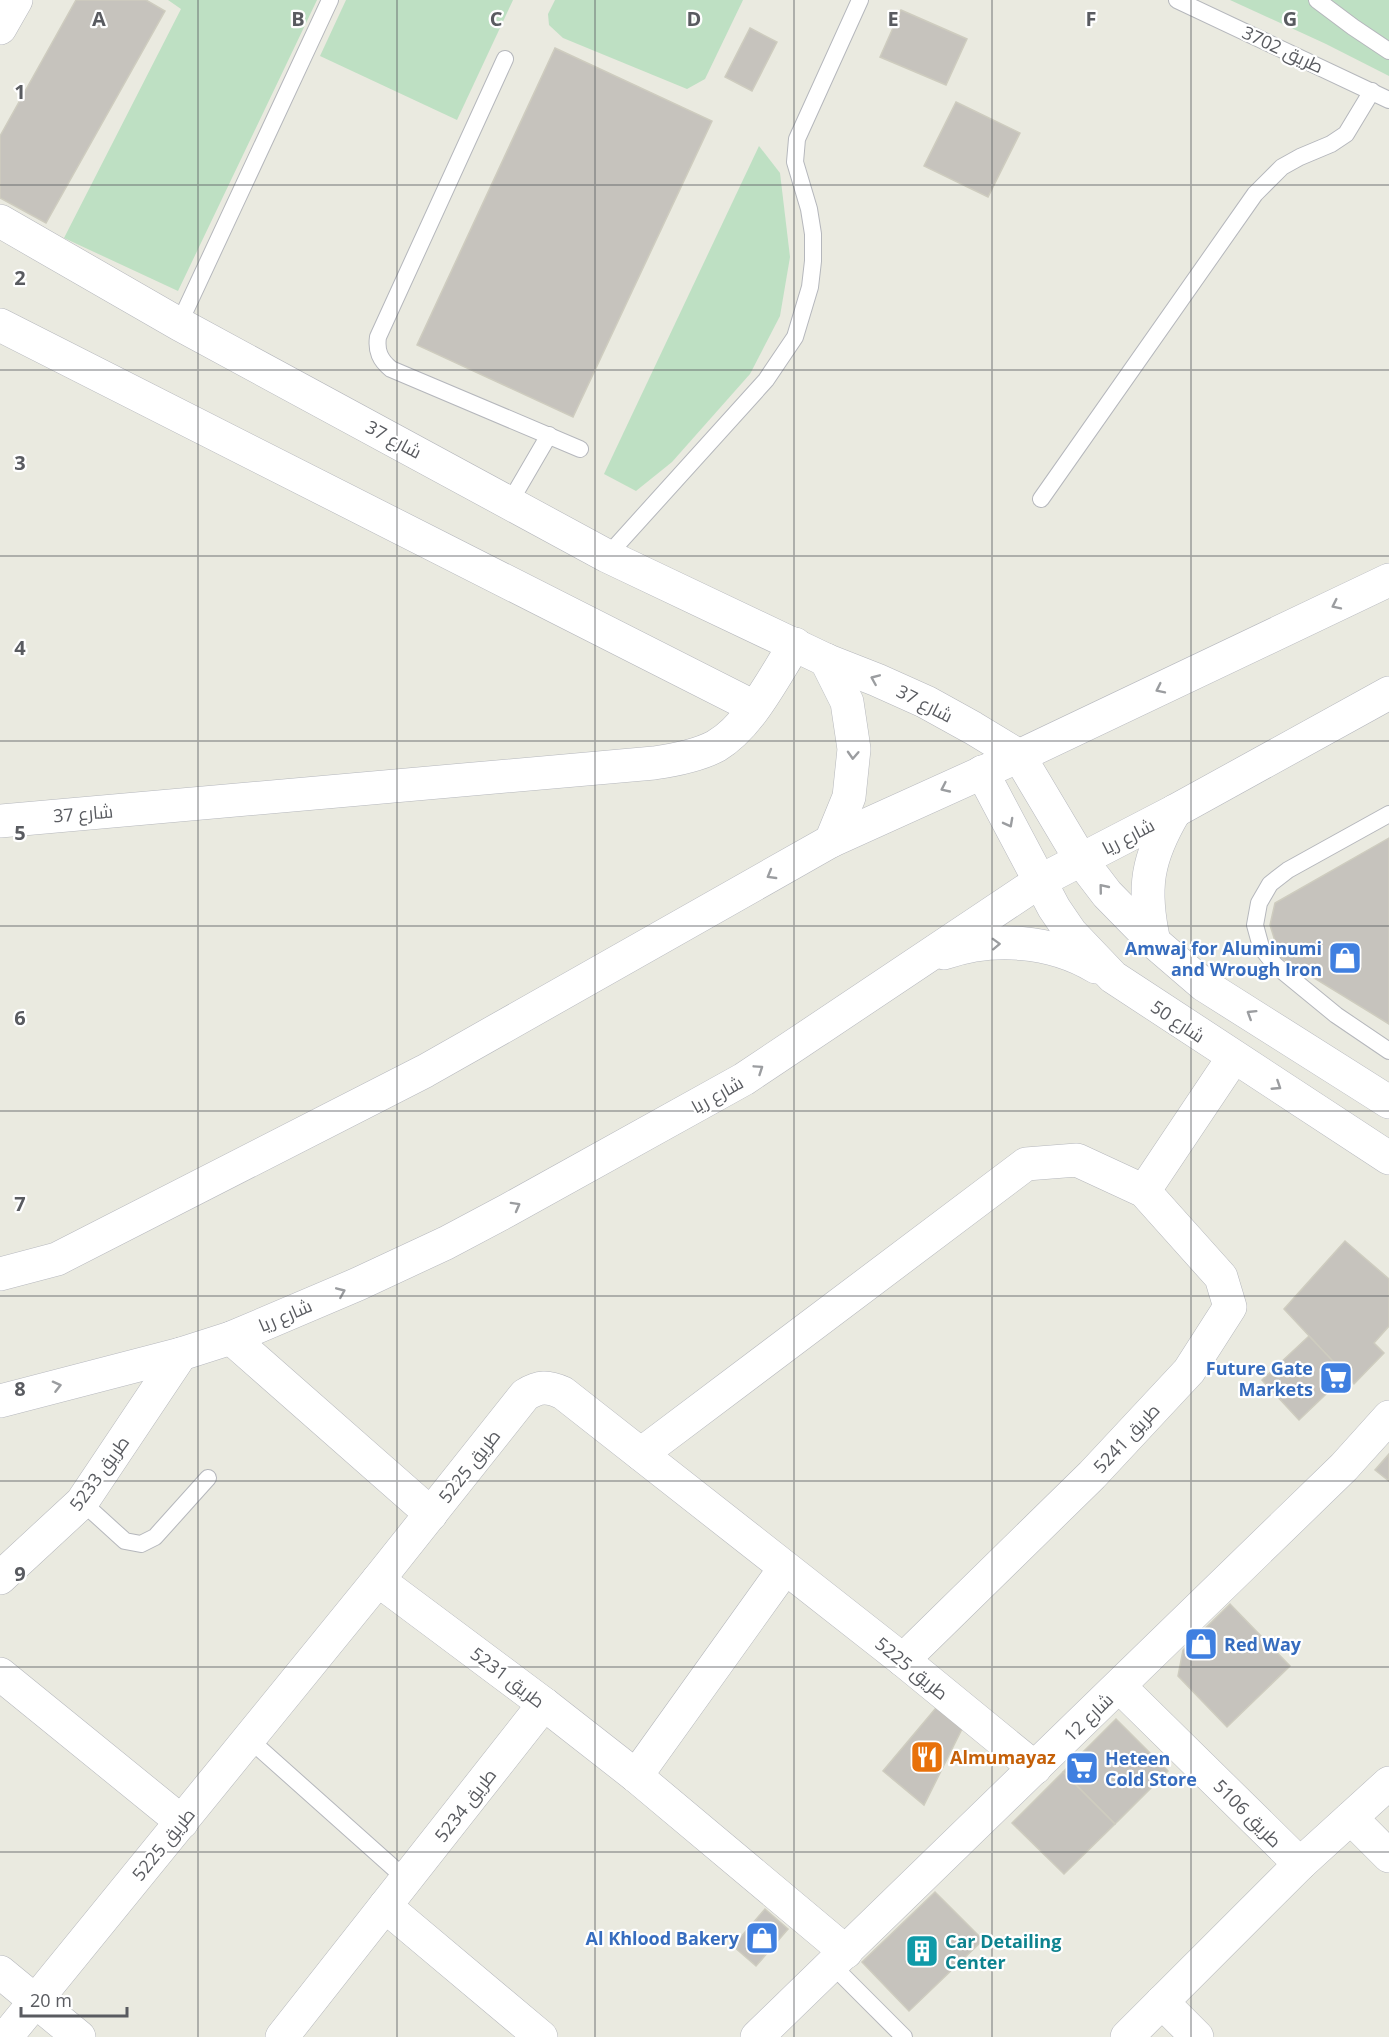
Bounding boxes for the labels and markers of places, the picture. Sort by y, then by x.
place label: Amwaj for Aluminumi and Wrough Iron [1125,936,1322,981]
shop icon: Amwaj for Aluminumi and Wrough Iron [1327,940,1363,976]
place label: Future Gate Markets [1206,1356,1313,1401]
supermarket icon: Future Gate Markets [1318,1360,1354,1396]
shop icon: Red Way [1183,1626,1219,1662]
place label: Red Way [1224,1632,1302,1656]
restaurant icon: Almumayaz [909,1739,945,1775]
place label: Almumayaz [950,1745,1056,1769]
place label: Heteen Cold Store [1105,1746,1197,1791]
supermarket icon: Heteen Cold Store [1064,1750,1100,1786]
shop icon: Al Khlood Bakery [744,1920,780,1956]
place label: Al Khlood Bakery [586,1926,740,1950]
place label: Car Detailing Center [945,1929,1061,1974]
building icon: Car Detailing Center [904,1933,940,1969]

